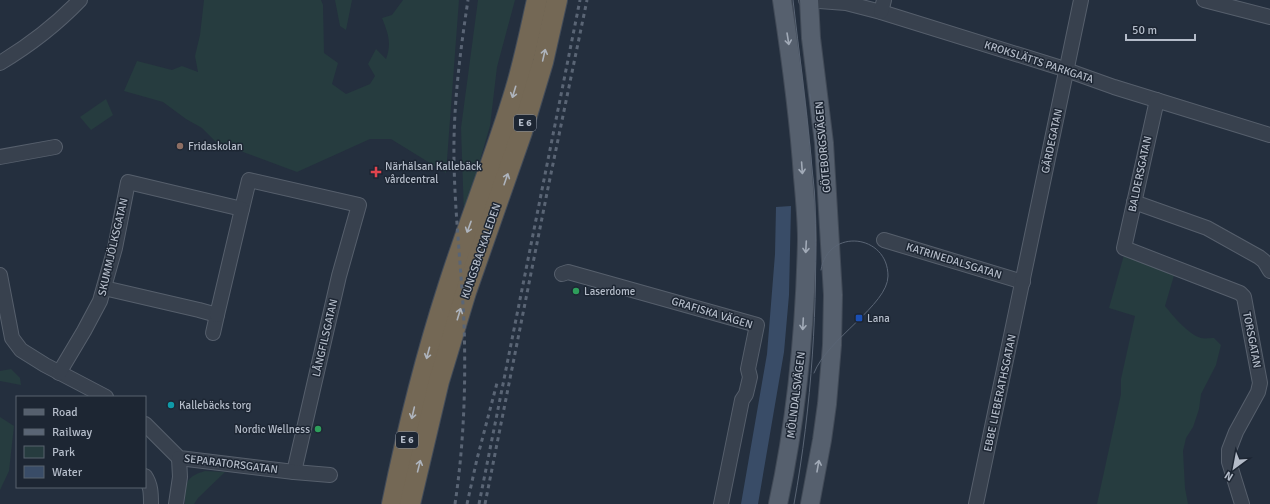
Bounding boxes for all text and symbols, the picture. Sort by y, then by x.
scale bar [1126,16,1195,42]
text: 50 m [1132,23,1157,38]
one-way arrow [784,32,792,45]
street label: KROKSLÄTTS PARKGATA [983,37,1096,86]
one-way arrow [541,49,549,62]
one-way arrow [510,85,517,98]
street label: GÖTEBORGSVÄGEN [812,101,833,193]
street label: GÄRDEGATAN [1038,107,1065,175]
road number: E 6 [514,115,536,131]
street label: BALDERSGATAN [1126,135,1154,213]
place label: Fridaskolan [188,140,243,153]
marker: Fridaskolan [175,141,185,151]
place label: Närhälsan Kallebäck vårdcentral [385,160,482,186]
one-way arrow [799,161,806,174]
marker: Närhälsan Kallebäck vårdcentral [370,166,382,178]
one-way arrow [503,173,510,186]
street label: SKUMMJÖLKSGATAN [94,197,131,297]
street label: KUNGSBACKALEDEN [459,201,503,301]
one-way arrow [465,220,472,233]
one-way arrow [803,240,810,253]
street label: KATRINEDALSGATAN [905,240,1003,282]
place label: Laserdome [584,285,635,298]
marker: Laserdome [571,286,581,296]
street label: GRAFISKA VÄGEN [670,294,755,332]
street label: LÅNGFILSGATAN [309,298,340,378]
one-way arrow [456,308,463,321]
street label: TORSGATAN [1240,311,1264,369]
place label: Lana [867,312,890,325]
marker: Lana [854,313,864,323]
one-way arrow [799,317,806,330]
street label: EBBE LIEBERATHSGATAN [981,333,1019,453]
one-way arrow [424,347,431,360]
street label: MÖLNDALSVÄGEN [783,351,808,439]
legend [16,396,146,488]
place label: Kallebäcks torg [179,399,252,412]
marker: Kallebäcks torg [166,400,176,410]
text: Road [52,405,78,420]
one-way arrow [408,407,416,420]
place label: Nordic Wellness [235,423,310,436]
marker: Nordic Wellness [313,424,323,434]
text: Railway [52,425,92,440]
road number: E 6 [396,432,418,448]
text: Park [52,445,75,460]
north arrow [1214,448,1254,488]
street label: SEPARATORSGATAN [183,452,279,476]
one-way arrow [416,460,423,473]
one-way arrow [814,460,822,473]
text: Water [52,465,83,480]
text: N [1222,469,1236,484]

